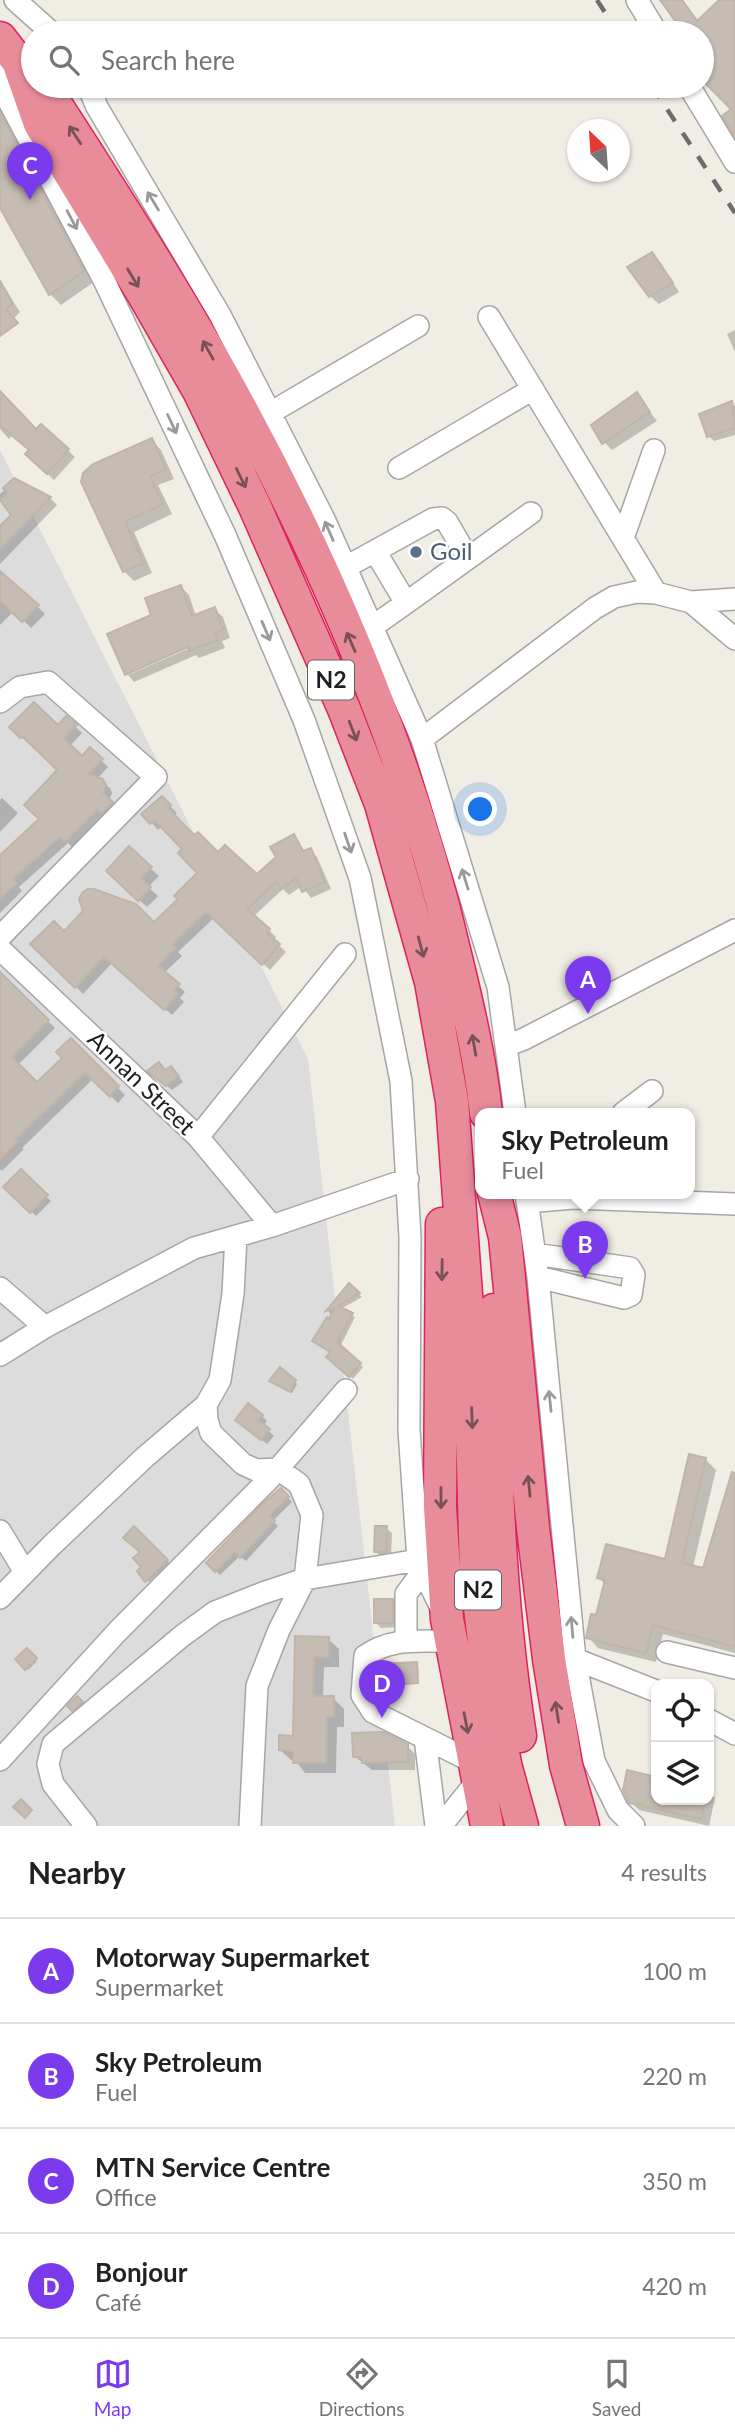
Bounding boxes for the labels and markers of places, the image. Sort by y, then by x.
pin: C [7,142,53,200]
place label: Goil [430,536,472,565]
marker: Goil [408,544,424,560]
pin: A [565,956,611,1014]
pin: B [562,1221,608,1279]
pin: D [359,1660,405,1718]

